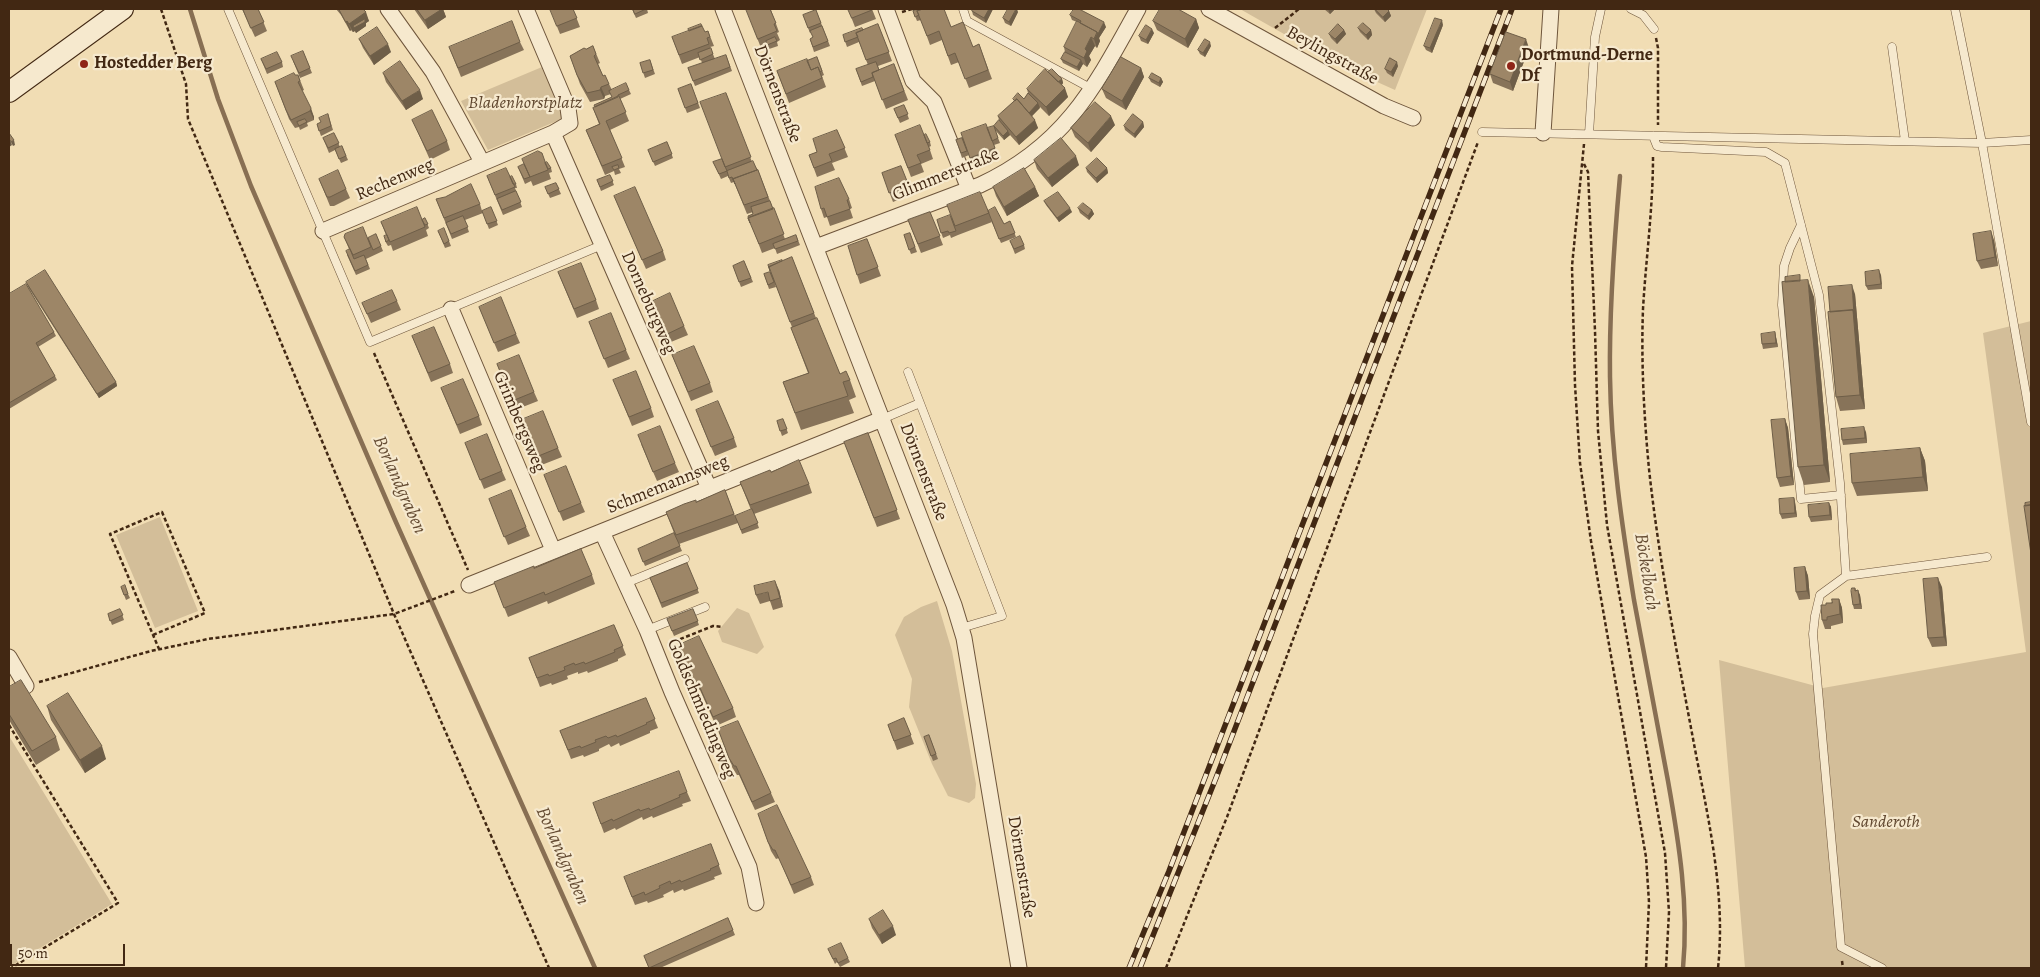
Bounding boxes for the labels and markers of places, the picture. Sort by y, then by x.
place label: Dortmund-Derne Df [1521,45,1653,88]
place label: Hostedder Berg [94,53,212,75]
marker: Hostedder Berg [78,58,90,70]
marker: Dortmund-Derne Df [1505,60,1517,72]

